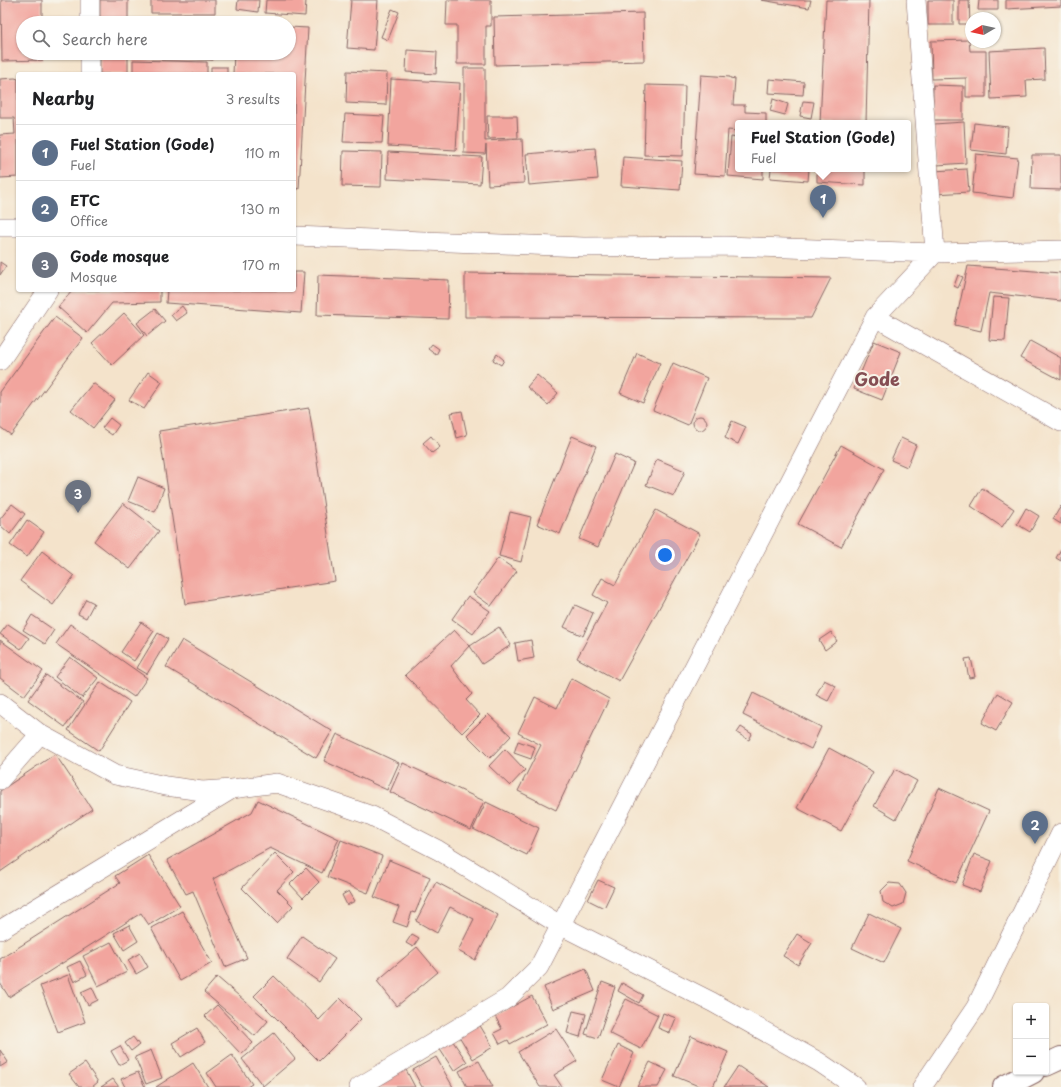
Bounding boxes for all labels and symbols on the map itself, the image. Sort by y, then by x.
north arrow [965,12,1001,48]
pin: 1 [810,185,836,218]
district label: Gode [854,365,900,392]
pin: 3 [65,480,91,513]
your location [655,545,675,565]
pin: 2 [1022,811,1048,844]

